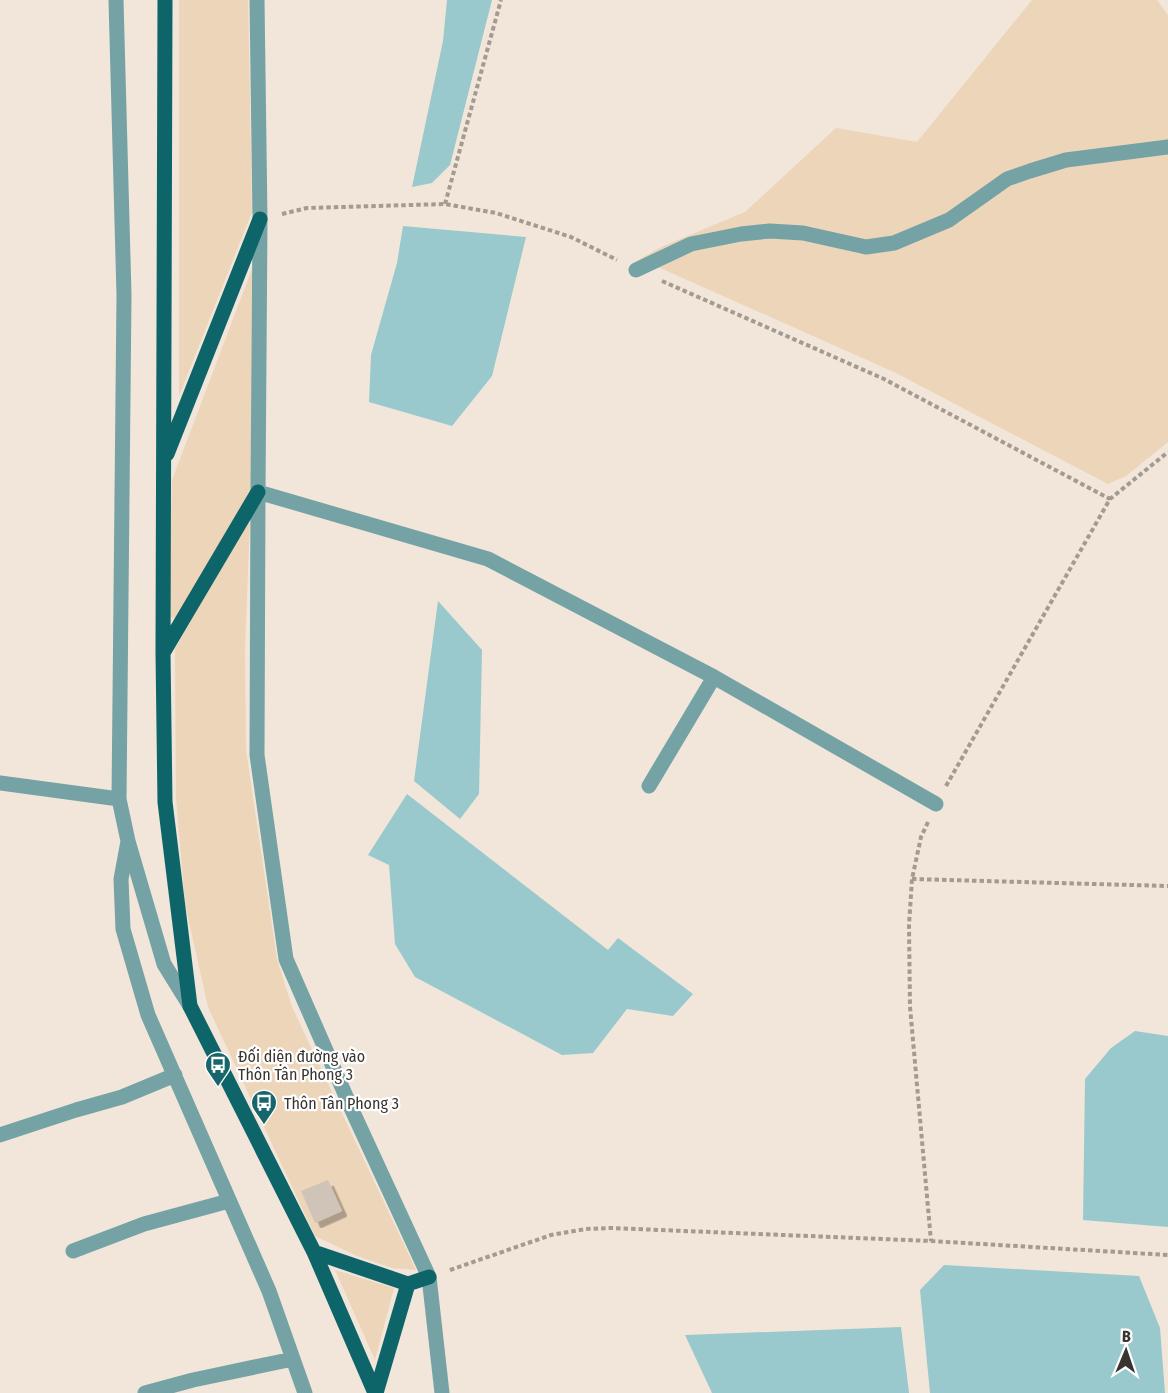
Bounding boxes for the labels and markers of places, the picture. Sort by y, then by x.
place label: Đối diện đường vào Thôn Tân Phong 3 [238,1046,365,1084]
bus stop icon: Đối diện đường vào Thôn Tân Phong 3 [203,1050,233,1088]
bus stop icon: Thôn Tân Phong 3 [249,1088,279,1126]
place label: Thôn Tân Phong 3 [284,1094,399,1113]

